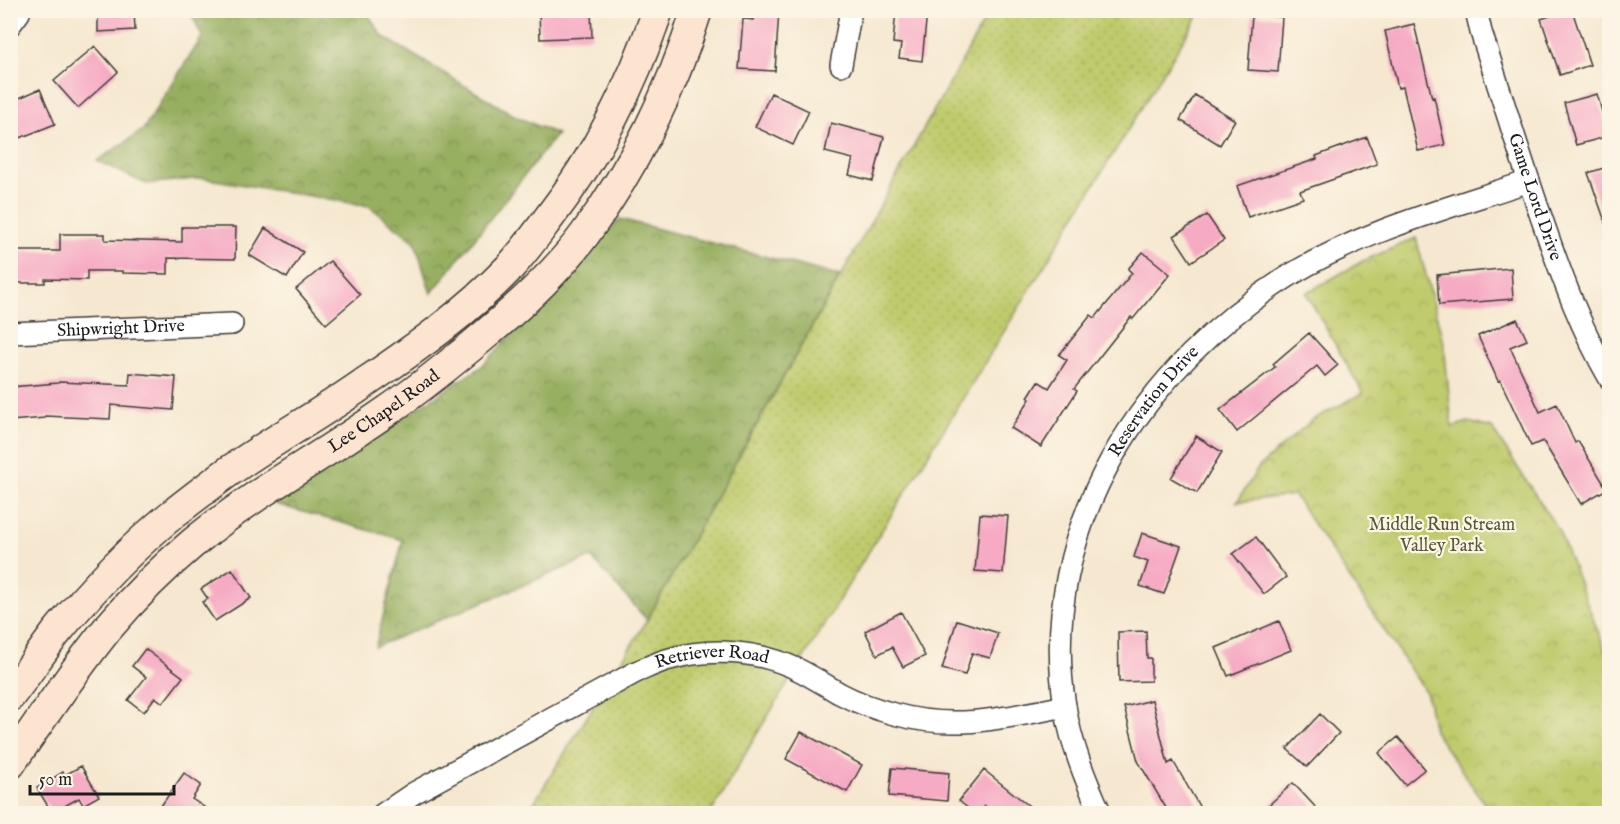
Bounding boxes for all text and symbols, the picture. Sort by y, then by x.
street label: Game Lord Drive [1503,130,1567,264]
street label: Shipwright Drive [57,314,185,343]
street label: Reservation Drive [1104,341,1204,461]
street label: Lee Chapel Road [324,364,445,458]
park label: Middle Run Stream Valley Park [1369,514,1515,558]
street label: Retriever Road [652,641,772,674]
scale bar [30,758,174,796]
text: 50 m [39,769,72,792]

